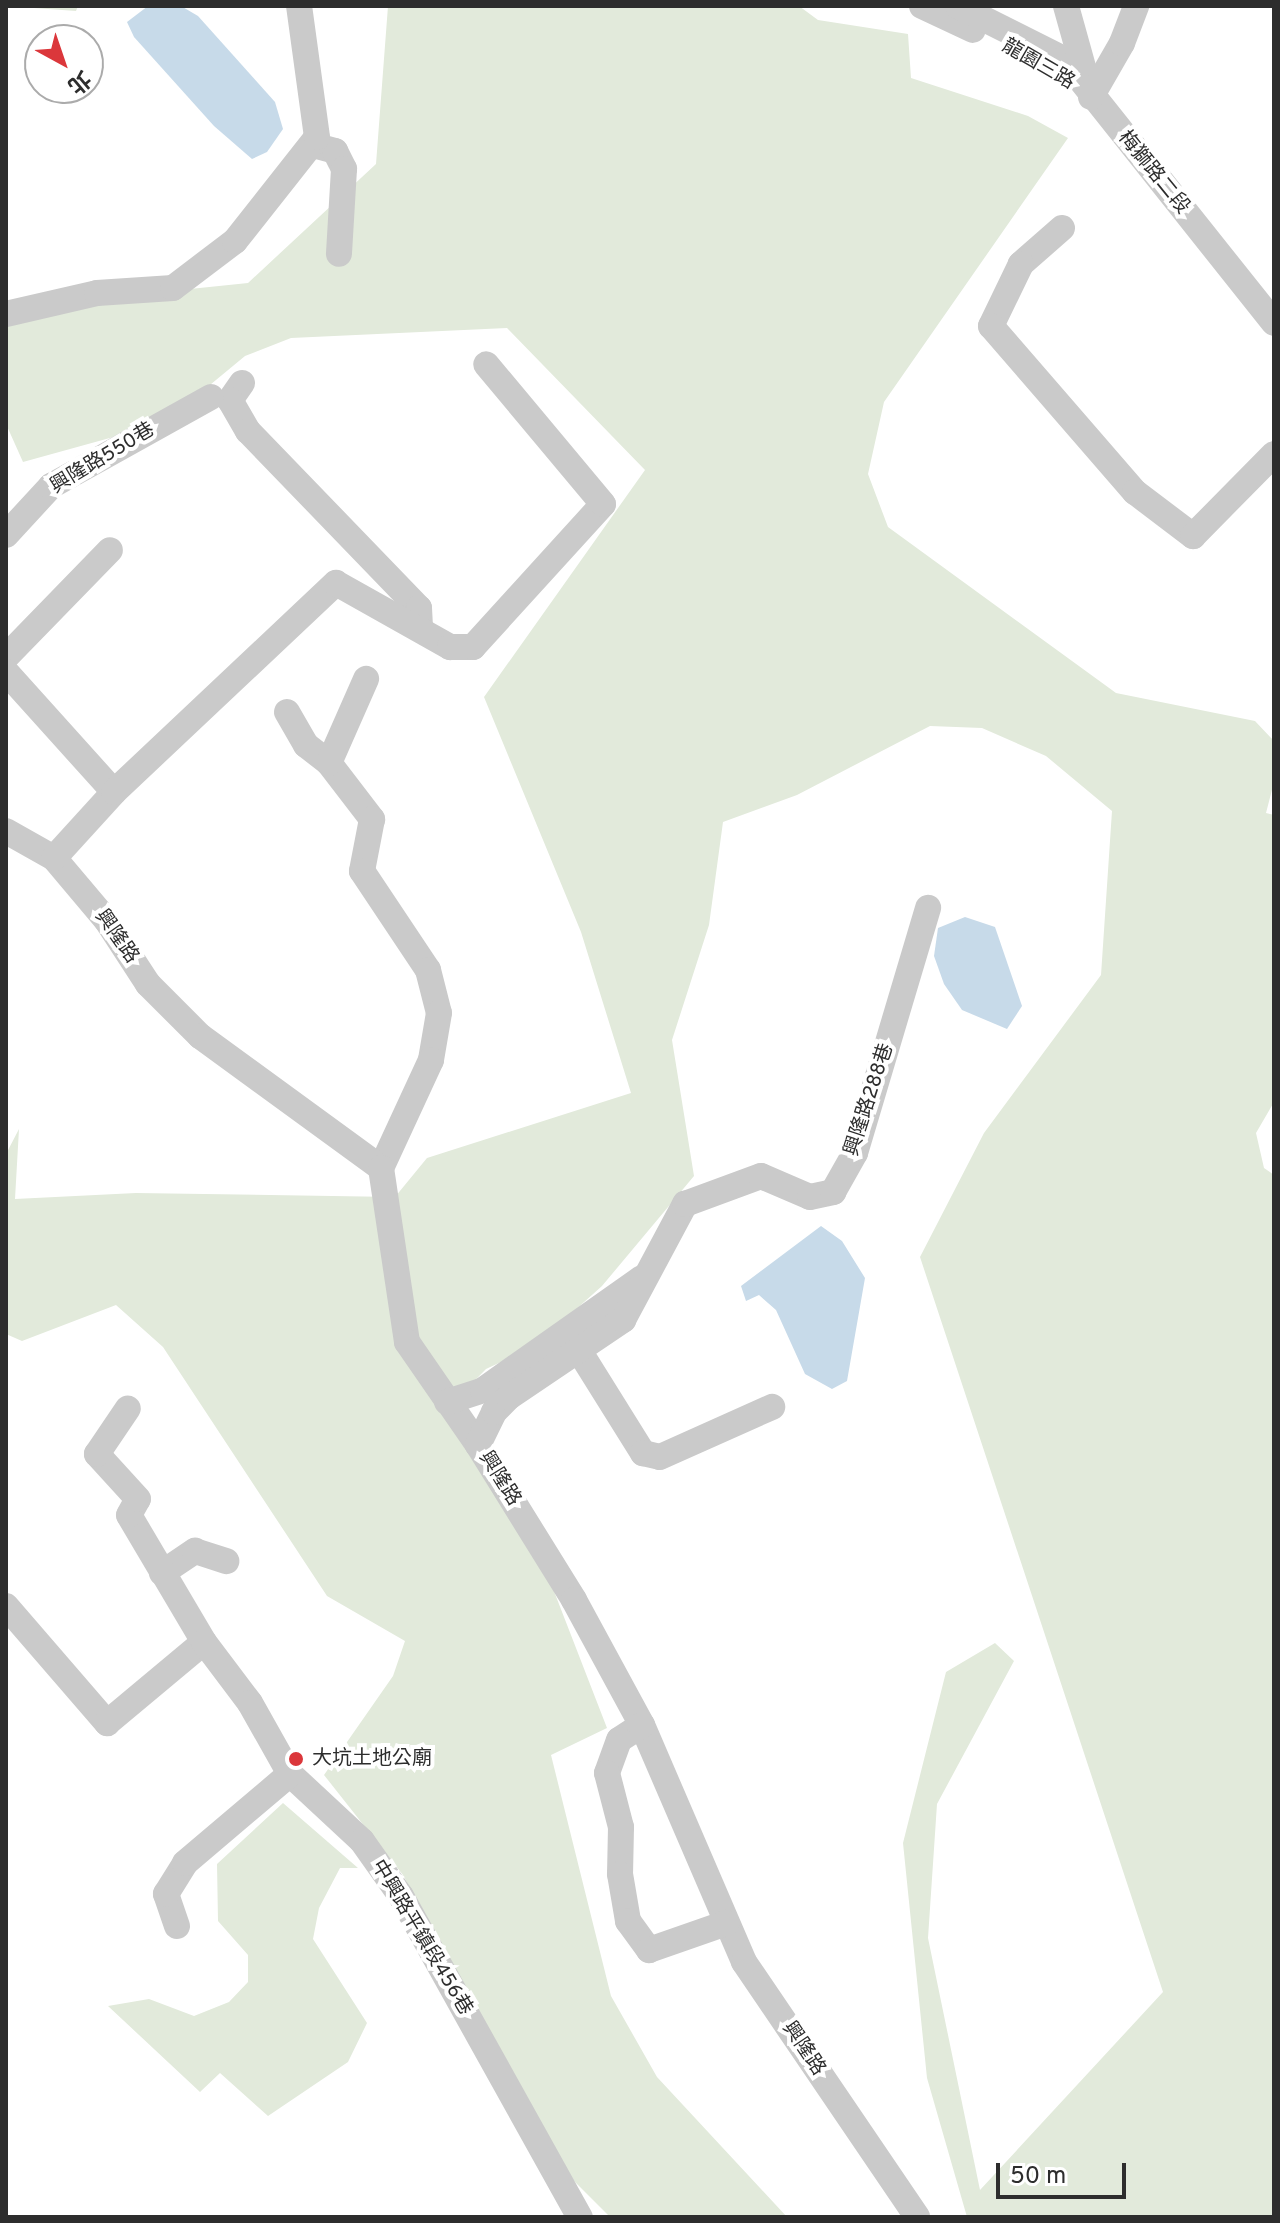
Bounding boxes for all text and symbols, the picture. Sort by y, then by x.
north arrow [24,24,104,104]
street label: 龍園三路 [997,35,1079,95]
text: 北 [61,64,96,99]
street label: 梅獅路二段 [1112,127,1194,219]
street label: 興隆路550巷 [46,418,160,500]
street label: 興隆路 [89,906,143,968]
street label: 興隆路288巷 [841,1041,899,1159]
street label: 興隆路 [473,1447,525,1511]
place label: 大坑土地公廟 [312,1747,432,1771]
marker: 大坑土地公廟 [287,1750,305,1768]
street label: 中興路平鎮段456巷 [365,1856,477,2020]
street label: 興隆路 [776,2017,830,2081]
scale bar [1000,2147,1130,2197]
text: 50 m [1010,2162,1066,2192]

